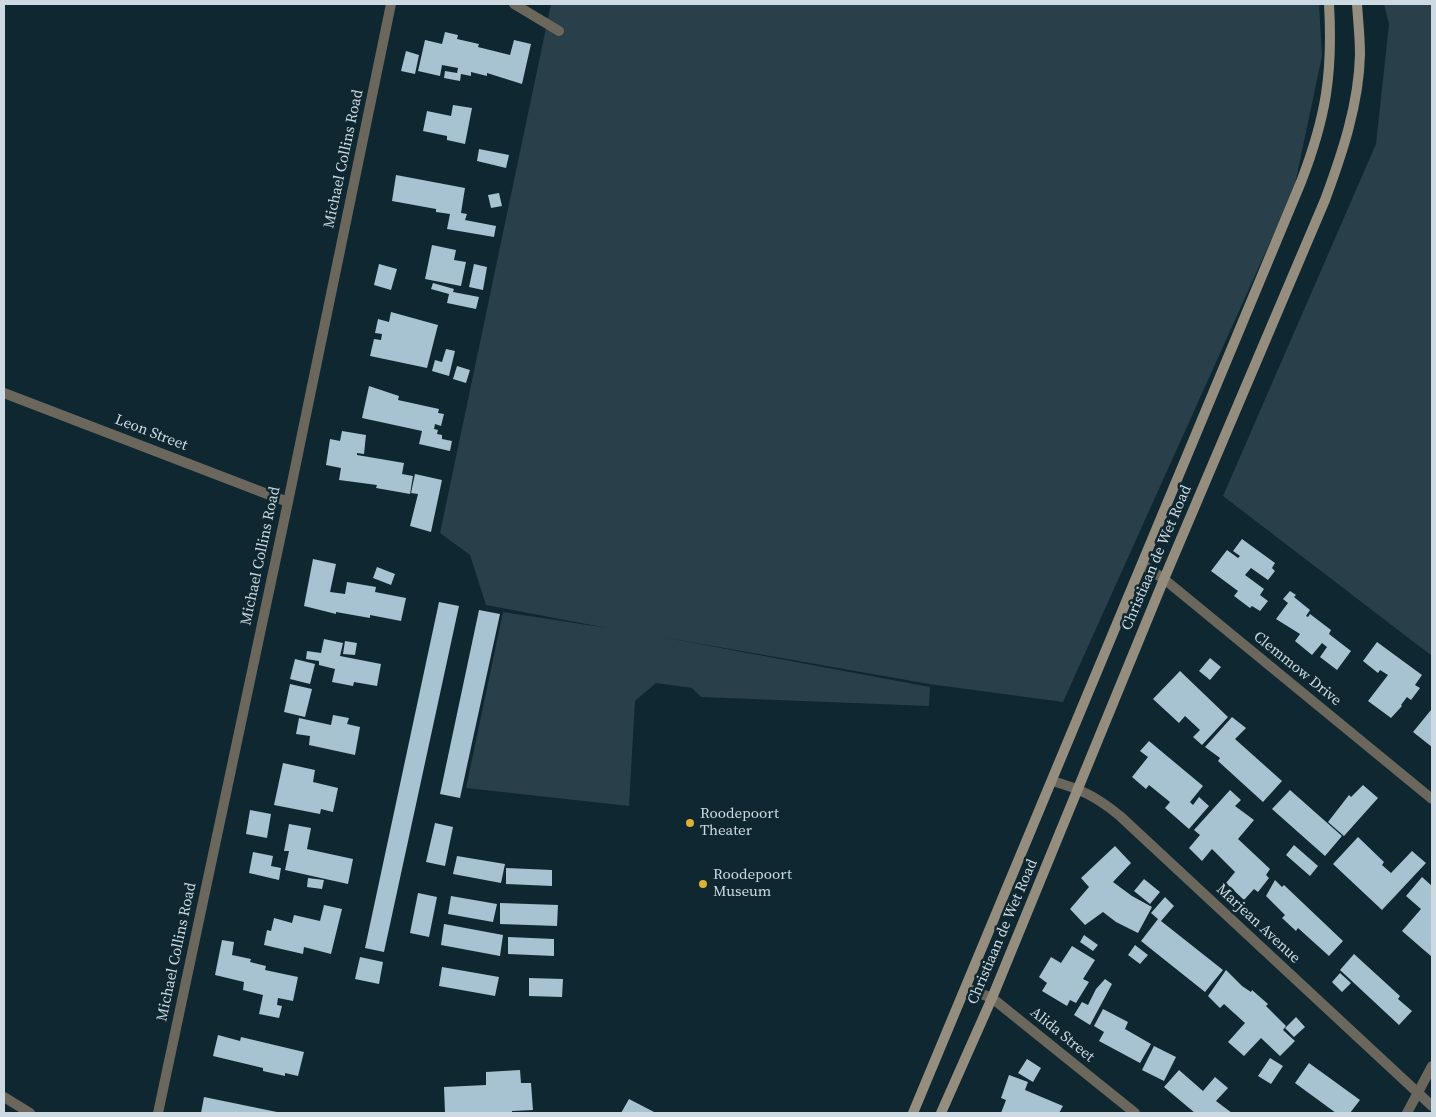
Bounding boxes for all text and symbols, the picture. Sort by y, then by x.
street label: Michael Collins Road [321,88,367,230]
street label: Leon Street [112,411,190,455]
street label: Christiaan de Wet Road [1118,483,1196,633]
street label: Michael Collins Road [238,485,284,627]
street label: Clemmow Drive [1249,628,1345,710]
place label: Roodepoort Theater [700,805,779,840]
marker: Roodepoort Theater [684,817,696,829]
street label: Christiaan de Wet Road [964,857,1042,1007]
place label: Roodepoort Museum [713,866,792,901]
marker: Roodepoort Museum [697,878,709,890]
street label: Michael Collins Road [154,881,200,1023]
street label: Marjean Avenue [1212,881,1304,967]
street label: Alida Street [1026,1004,1098,1066]

